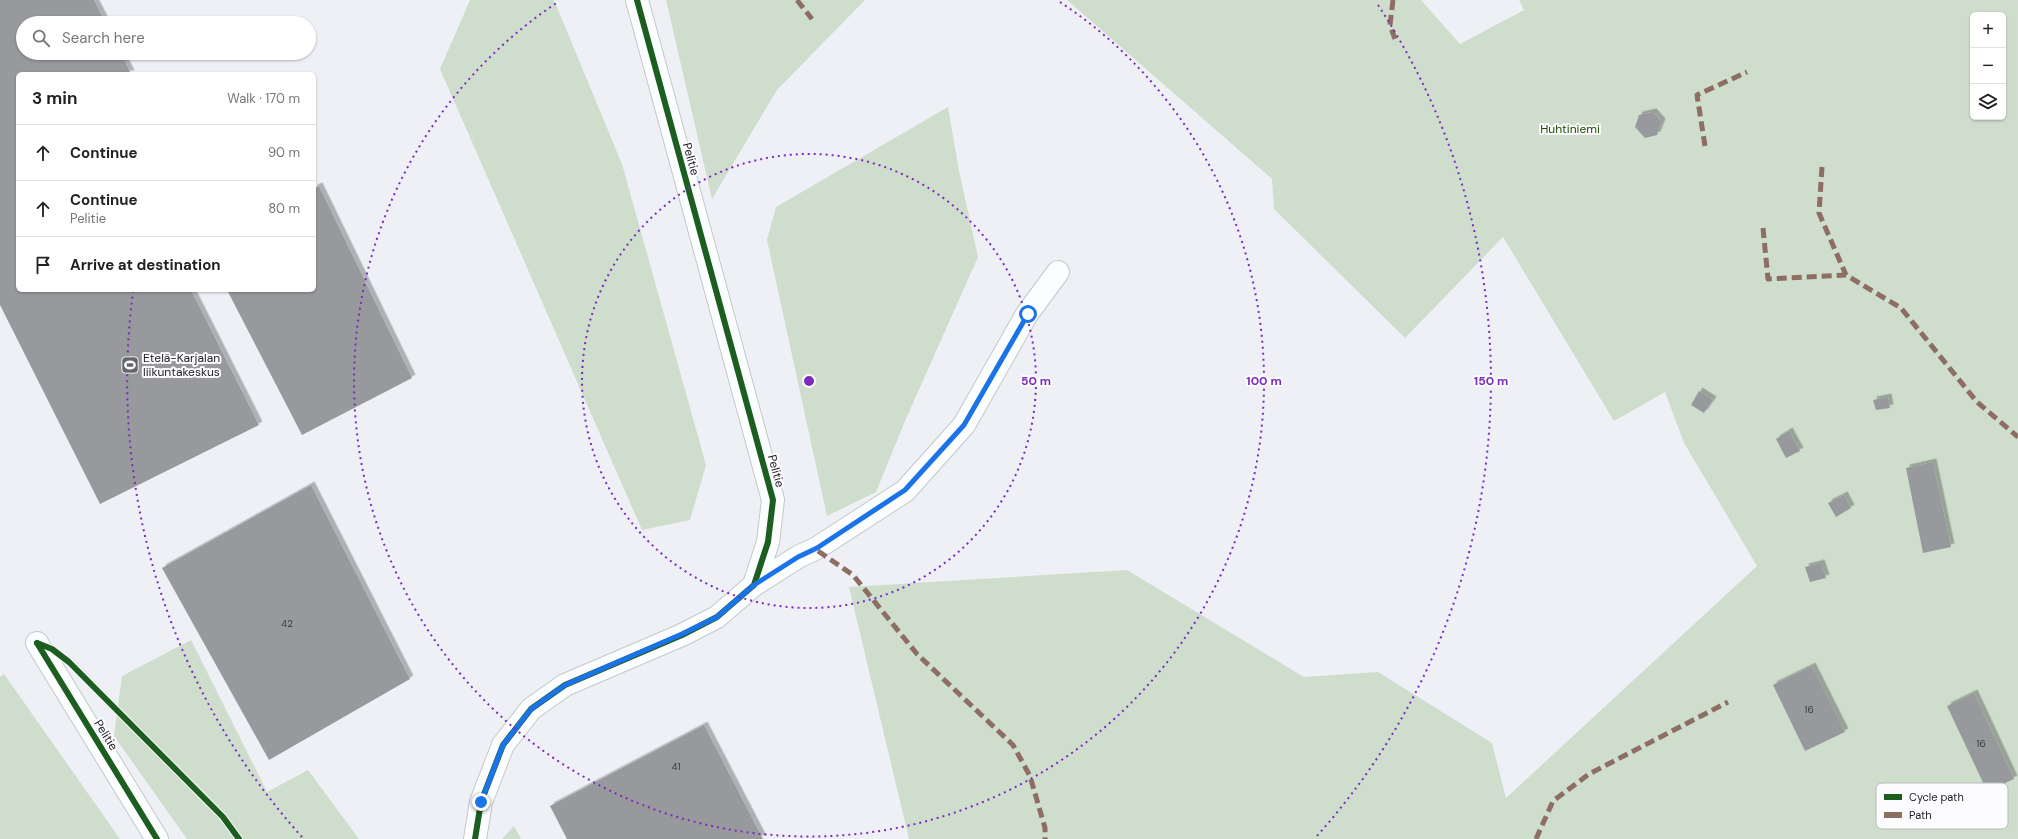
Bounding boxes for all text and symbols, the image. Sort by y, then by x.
map controls [1970,12,2006,120]
button: + [1970,12,2006,48]
search box [16,16,316,60]
icon: search [30,27,52,49]
text: Search here [62,28,145,48]
button: − [1970,48,2006,84]
button: layers [1970,84,2006,120]
text: 3 min [32,87,77,109]
text: Walk · 170 m [227,90,300,107]
park label: Huhtiniemi [1540,121,1600,137]
street label: Pelitie [679,141,703,177]
icon: ahead [32,142,54,164]
text: Continue [70,143,138,163]
text: 90 m [268,144,300,161]
text: Continue [70,190,138,210]
icon: ahead [32,198,54,220]
text: 80 m [268,200,300,217]
text: Pelitie [70,210,106,227]
icon: arrive [32,254,54,276]
text: Arrive at destination [70,255,221,275]
route start [1019,305,1037,323]
place label: Etelä-Karjalan liikuntakeskus [143,350,220,380]
sports icon: Etelä-Karjalan liikuntakeskus [120,355,140,375]
text: 50 m [1021,373,1051,389]
text: 100 m [1246,373,1282,389]
text: 150 m [1474,373,1508,389]
centre of rings [802,374,816,388]
street label: Pelitie [764,453,788,489]
house number: 42 [281,617,293,630]
house number: 16 [1804,703,1814,716]
street label: Pelitie [90,717,122,754]
house number: 16 [1976,737,1986,750]
house number: 41 [671,760,681,773]
legend [1876,783,2008,829]
text: Cycle path [1909,790,1964,804]
route end [472,793,490,811]
text: Path [1909,808,1932,822]

